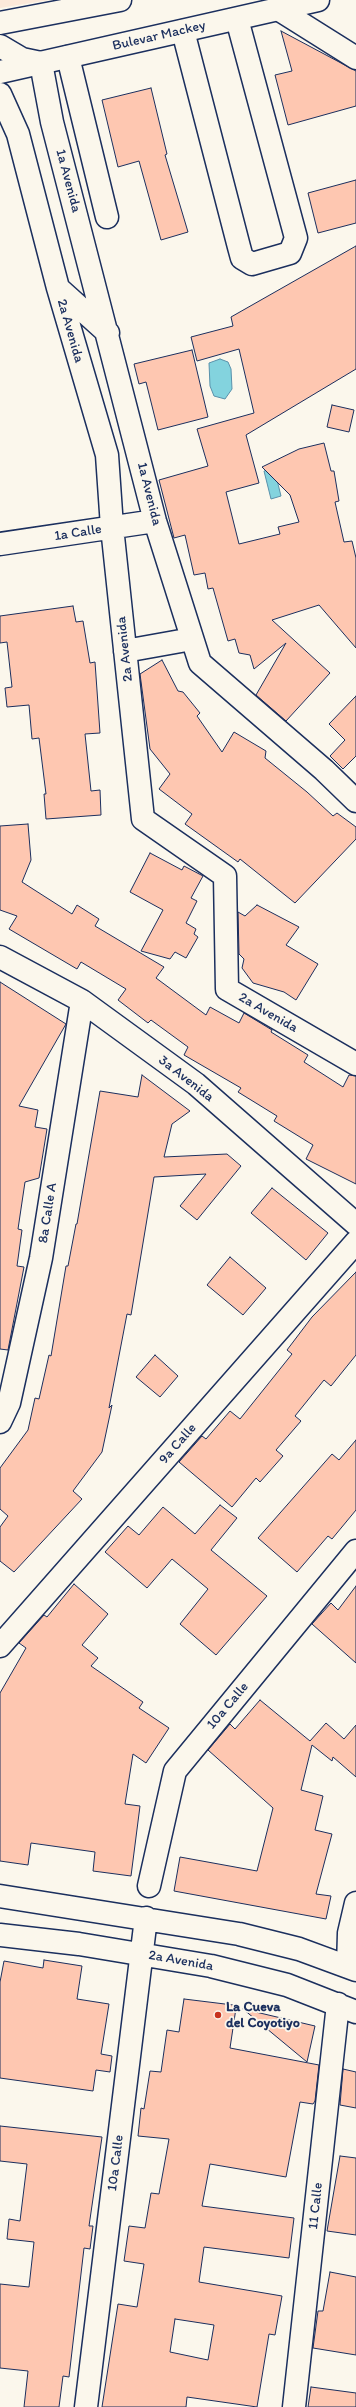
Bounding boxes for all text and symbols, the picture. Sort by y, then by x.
street label: Bulevar Mackey [111,17,207,55]
street label: 1a Avenida [52,148,84,214]
street label: 2a Avenida [53,297,87,365]
street label: 1a Avenida [133,461,165,527]
street label: 1a Calle [53,521,103,545]
street label: 2a Avenida [113,615,137,683]
street label: 2a Avenida [235,989,301,1037]
street label: 3a Avenida [155,1052,217,1106]
street label: 8a Calle A [35,1182,61,1244]
street label: 9a Calle [156,1420,200,1468]
street label: 10a Calle [203,1679,253,1733]
street label: 2a Avenida [147,1947,215,1975]
place label: La Cueva del Coyotiyo [226,1999,300,2032]
marker: La Cueva del Coyotiyo [213,2010,223,2020]
street label: 10a Calle [104,2134,128,2192]
street label: 11 Calle [305,2182,327,2230]

